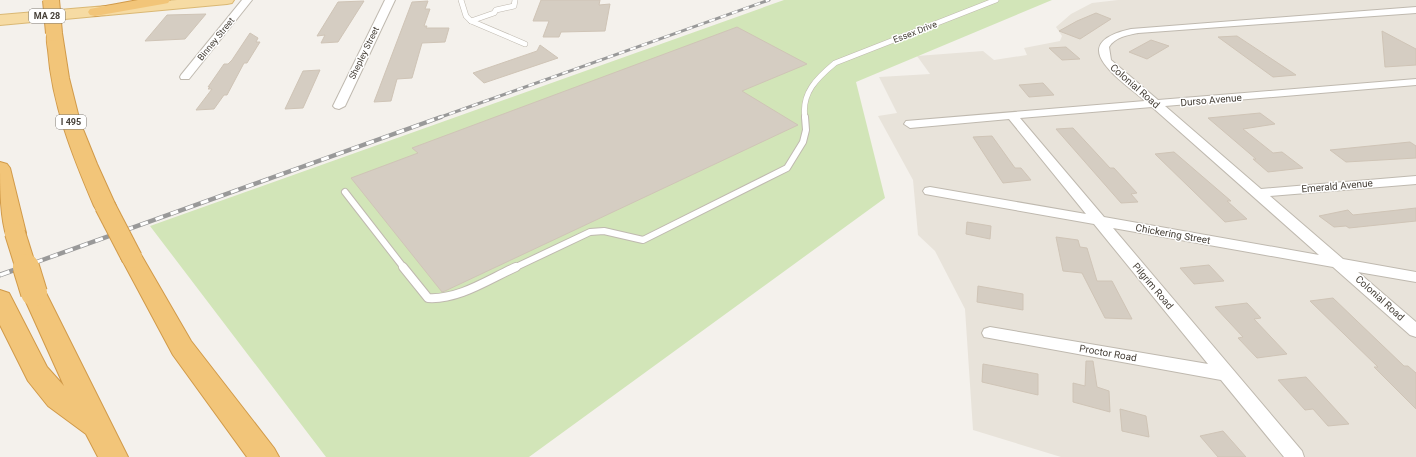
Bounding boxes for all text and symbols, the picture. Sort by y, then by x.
road number: MA 28 [29,9,65,23]
street label: Binney Street [196,15,236,63]
street label: Essex Drive [892,19,939,45]
street label: Shepley Street [347,25,381,81]
street label: Colonial Road [1108,62,1162,110]
street label: Durso Avenue [1180,92,1242,108]
road number: I 495 [56,115,86,129]
street label: Emerald Avenue [1301,177,1373,195]
street label: Chickering Street [1135,222,1211,246]
street label: Pilgrim Road [1131,261,1175,311]
street label: Colonial Road [1353,273,1407,323]
street label: Proctor Road [1078,343,1138,363]

